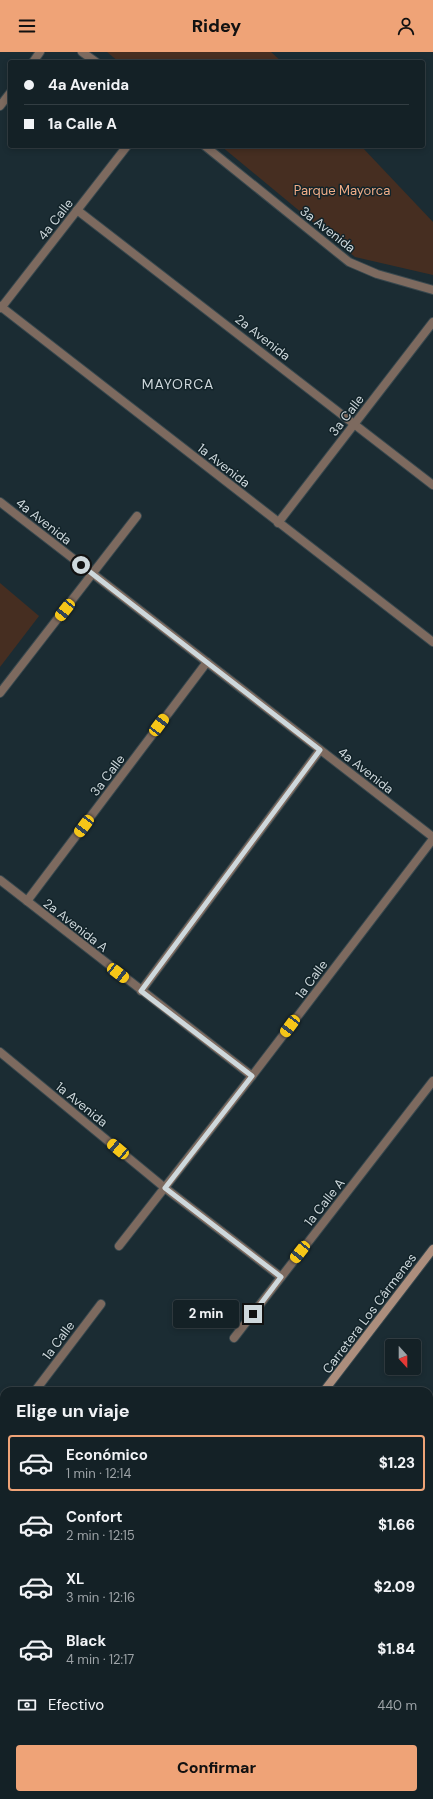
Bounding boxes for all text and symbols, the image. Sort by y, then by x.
text: Ridey [192,14,241,38]
icon: menu [16,15,38,37]
icon: person [395,15,417,37]
text: 4a Avenida [48,75,129,95]
text: 1a Calle A [48,114,117,134]
park label: Parque Mayorca [294,182,390,199]
street label: 4a Calle [34,195,77,243]
street label: 3a Avenida [296,202,359,256]
street label: 2a Avenida [232,310,294,364]
district label: MAYORCA [142,375,214,393]
street label: 3a Calle [325,391,368,439]
street label: 1a Avenida [194,440,253,491]
street label: 4a Avenida [12,494,75,548]
route start [72,556,90,574]
car [53,597,77,623]
car [147,712,171,738]
street label: 4a Avenida [334,743,397,797]
street label: 3a Calle [86,751,129,800]
car [72,813,96,839]
street label: 2a Avenida A [40,895,112,956]
street label: 1a Calle [291,957,331,1002]
car [105,961,131,985]
car [278,1013,302,1039]
street label: 1a Avenida [52,1078,111,1131]
car [105,1137,131,1161]
street label: 1a Calle A [300,1175,349,1230]
car [288,1239,312,1265]
street label: Carretera Los Cármenes [319,1250,420,1377]
callout: 2 min [173,1300,239,1328]
text: 2 min [189,1305,223,1322]
route end [244,1305,262,1323]
street label: 1a Calle [38,1318,78,1363]
north arrow [385,1339,421,1375]
map controls [385,1339,421,1375]
text: Elige un viaje [16,1399,130,1423]
icon: car [18,1445,54,1481]
text: Económico [66,1445,148,1465]
text: $1.23 [379,1453,415,1473]
text: 1 min · 12:14 [66,1465,131,1482]
icon: car [18,1507,54,1543]
text: Confort [66,1507,123,1527]
text: $1.66 [378,1515,415,1535]
text: 2 min · 12:15 [66,1527,135,1544]
icon: car [18,1569,54,1605]
text: XL [66,1569,84,1589]
text: $2.09 [374,1577,415,1597]
text: 3 min · 12:16 [66,1589,135,1606]
icon: car [18,1631,54,1667]
text: Black [66,1631,106,1651]
text: $1.84 [377,1639,415,1659]
text: 4 min · 12:17 [66,1651,134,1668]
icon: cash [16,1694,38,1716]
text: Efectivo [48,1695,104,1715]
text: 440 m [377,1697,417,1714]
button: Confirmar [16,1745,417,1791]

